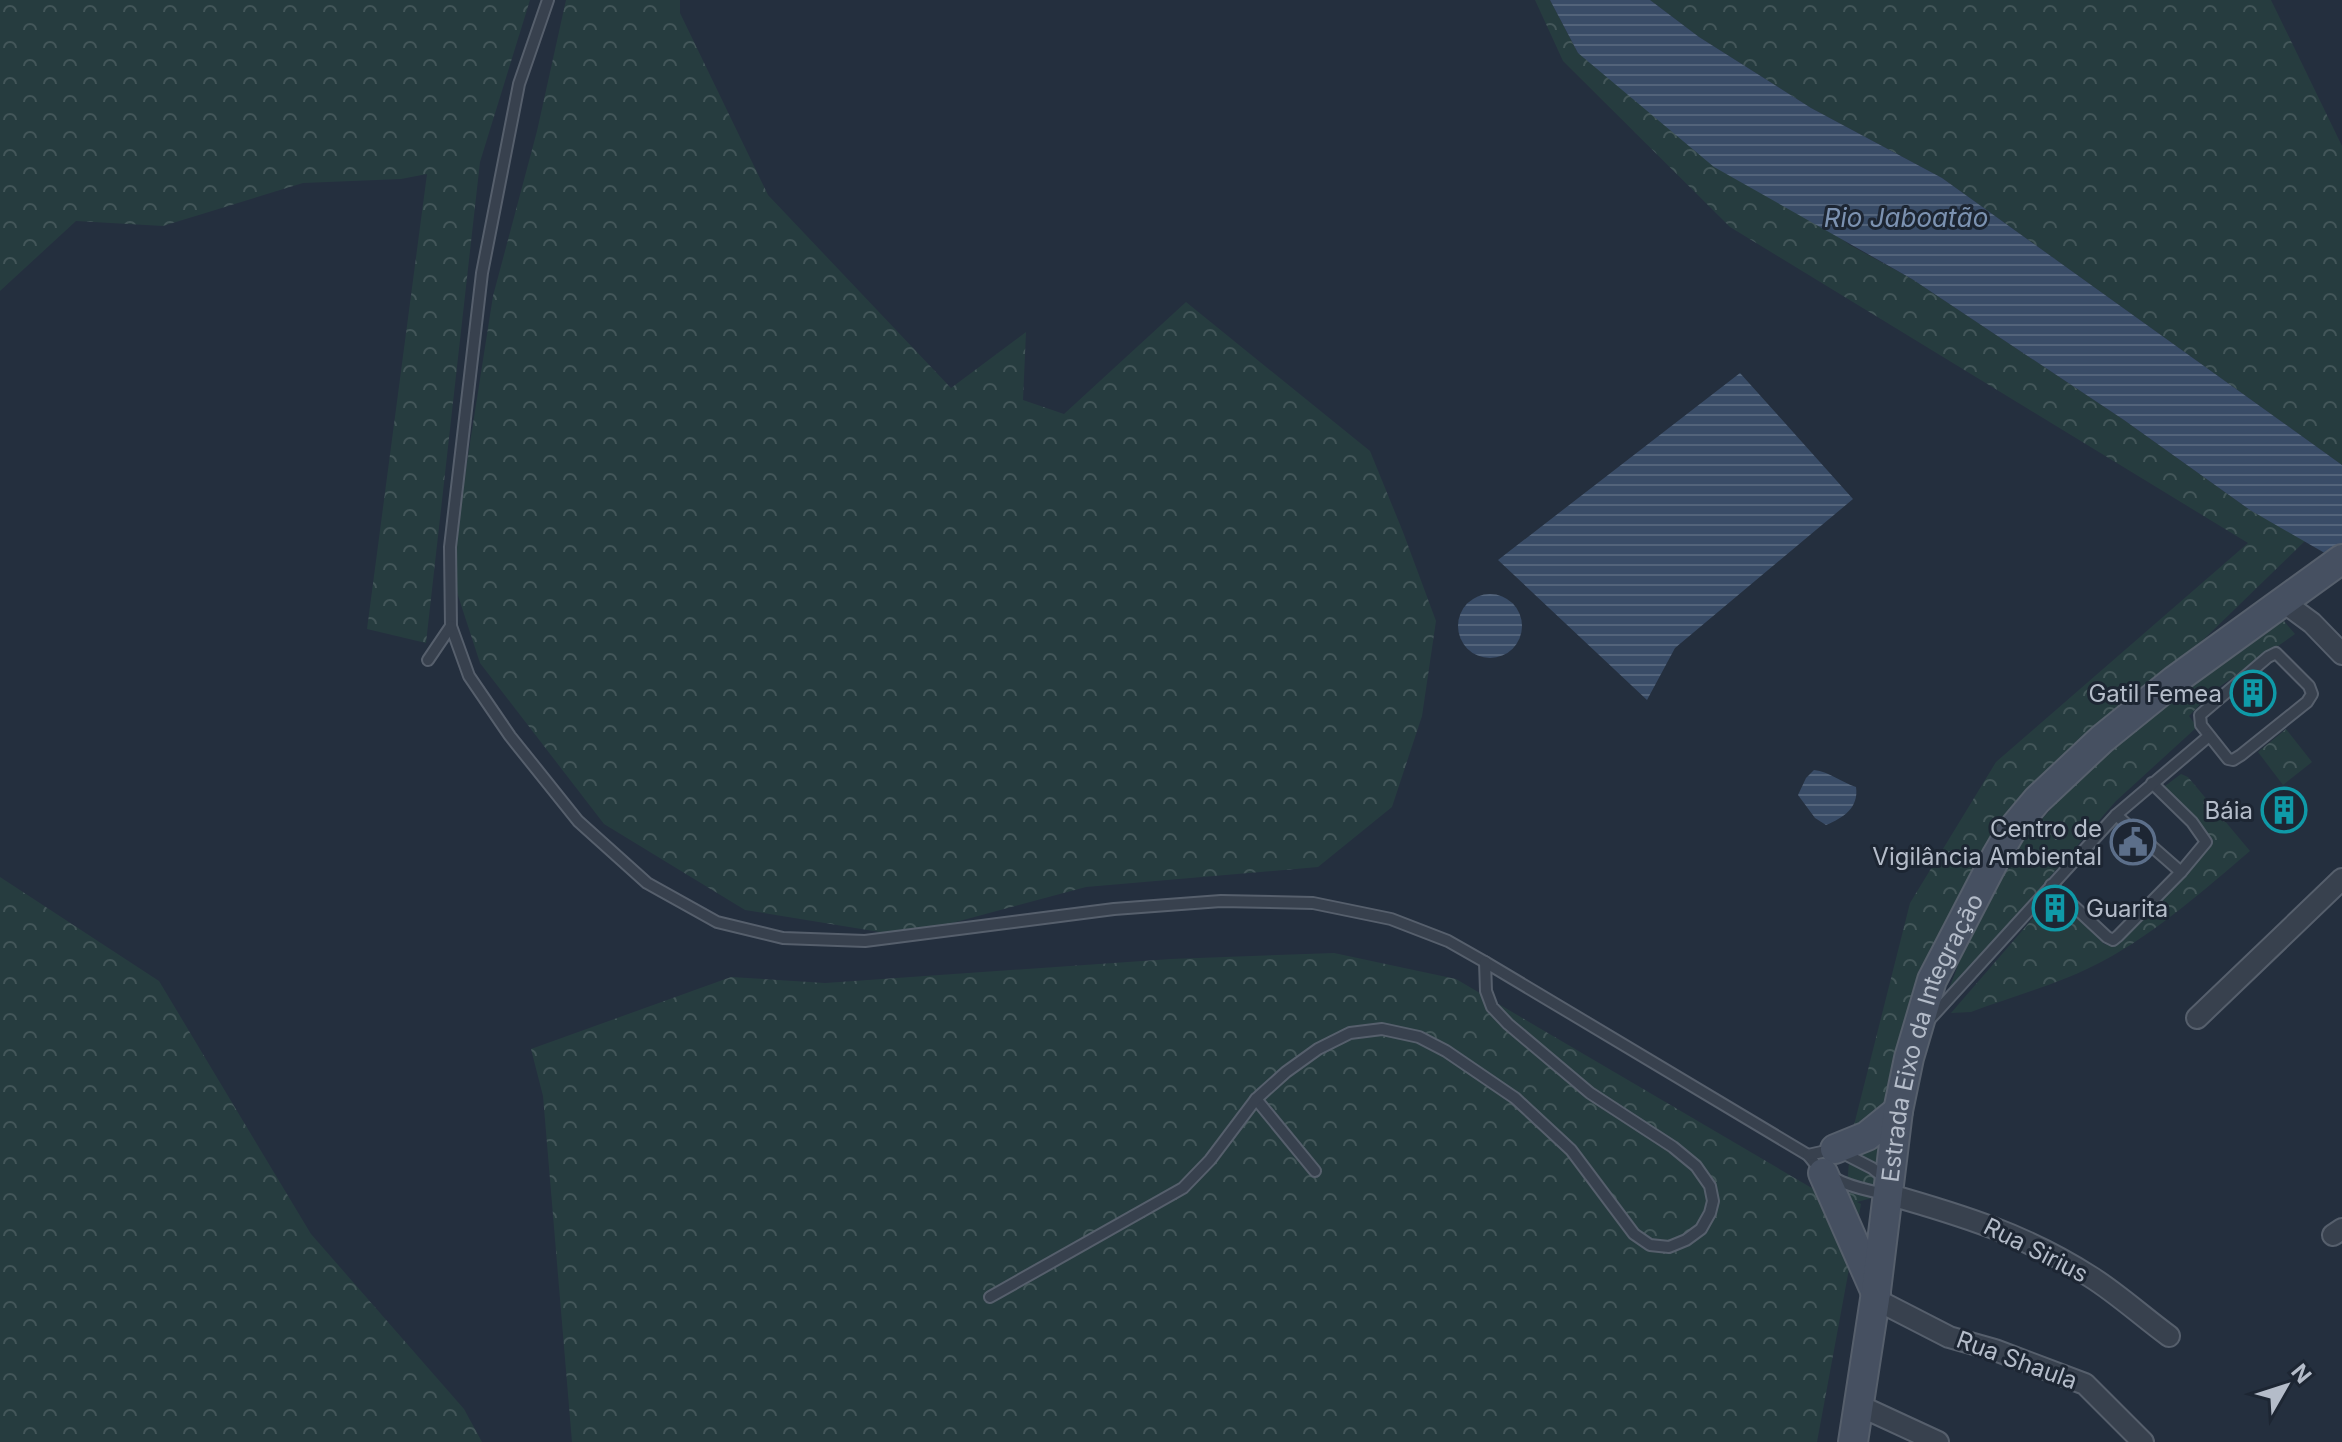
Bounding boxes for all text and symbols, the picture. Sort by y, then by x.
water label: Rio Jaboatão [1824,202,1988,233]
building icon: Gatil Femea [2229,669,2277,717]
place label: Gatil Femea [2088,679,2222,708]
building icon: Báia [2260,786,2308,834]
place label: Báia [2205,796,2253,825]
place label: Centro de Vigilância Ambiental [1872,814,2102,871]
public building icon: Centro de Vigilância Ambiental [2109,818,2157,866]
building icon: Guarita [2031,884,2079,932]
street label: Estrada Eixo da Integração [1875,888,1989,1184]
place label: Guarita [2086,894,2168,923]
street label: Rua Sirius [1979,1211,2093,1289]
street label: Rua Shaula [1953,1325,2081,1395]
north arrow [2246,1346,2326,1426]
text: N [2286,1359,2317,1388]

